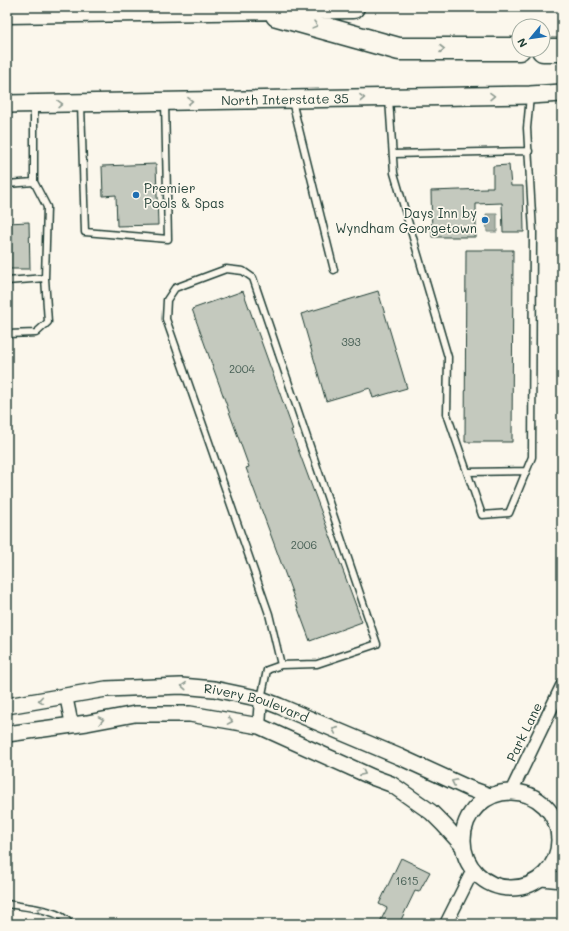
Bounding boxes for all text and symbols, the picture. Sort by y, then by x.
north arrow [511,18,551,58]
one-way arrow [312,21,318,29]
text: N [513,36,530,50]
one-way arrow [439,45,445,53]
street label: North Interstate 35 [221,89,349,108]
one-way arrow [489,92,495,100]
one-way arrow [359,94,365,102]
one-way arrow [187,97,193,106]
one-way arrow [57,100,63,108]
place label: Premier Pools & Spas [144,179,224,211]
marker: Premier Pools & Spas [131,190,141,200]
place label: Days Inn by Wyndham Georgetown [335,204,477,236]
marker: Days Inn by Wyndham Georgetown [480,215,490,225]
house number: 393 [341,334,361,349]
house number: 2004 [229,361,256,376]
house number: 2006 [291,537,317,552]
street label: Rivery Boulevard [203,679,311,726]
one-way arrow [181,682,187,691]
one-way arrow [38,696,44,704]
street label: Park Lane [502,699,545,764]
one-way arrow [98,716,104,725]
one-way arrow [227,716,233,725]
one-way arrow [331,727,339,735]
one-way arrow [359,768,367,776]
one-way arrow [450,779,458,787]
house number: 1615 [396,873,418,888]
one-way arrow [37,907,43,915]

